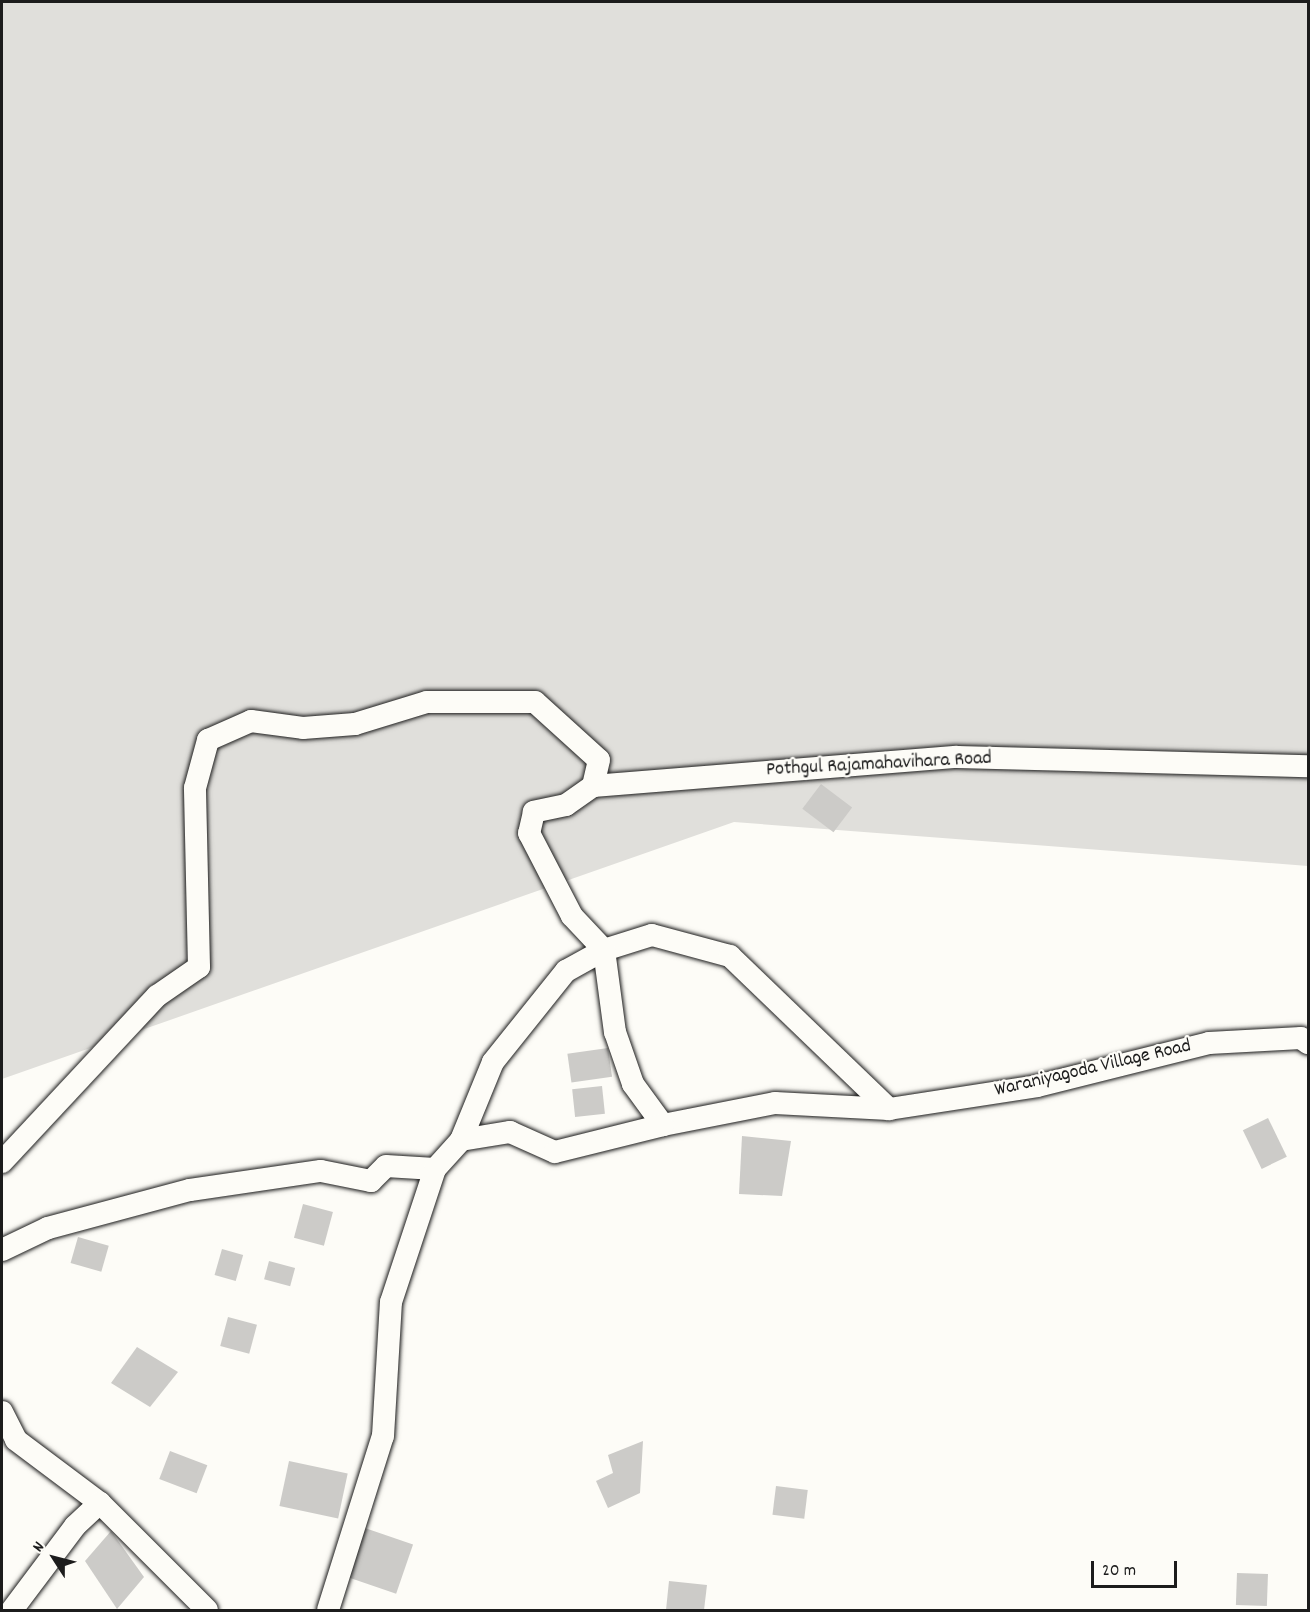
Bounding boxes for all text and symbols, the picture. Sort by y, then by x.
street label: Pothgul Rajamahavihara Road [766,747,992,783]
street label: Waraniyagoda Village Road [992,1035,1194,1103]
north arrow [24,1528,84,1588]
text: N [27,1537,51,1557]
scale bar [1094,1549,1180,1587]
text: 20 m [1102,1559,1136,1584]

